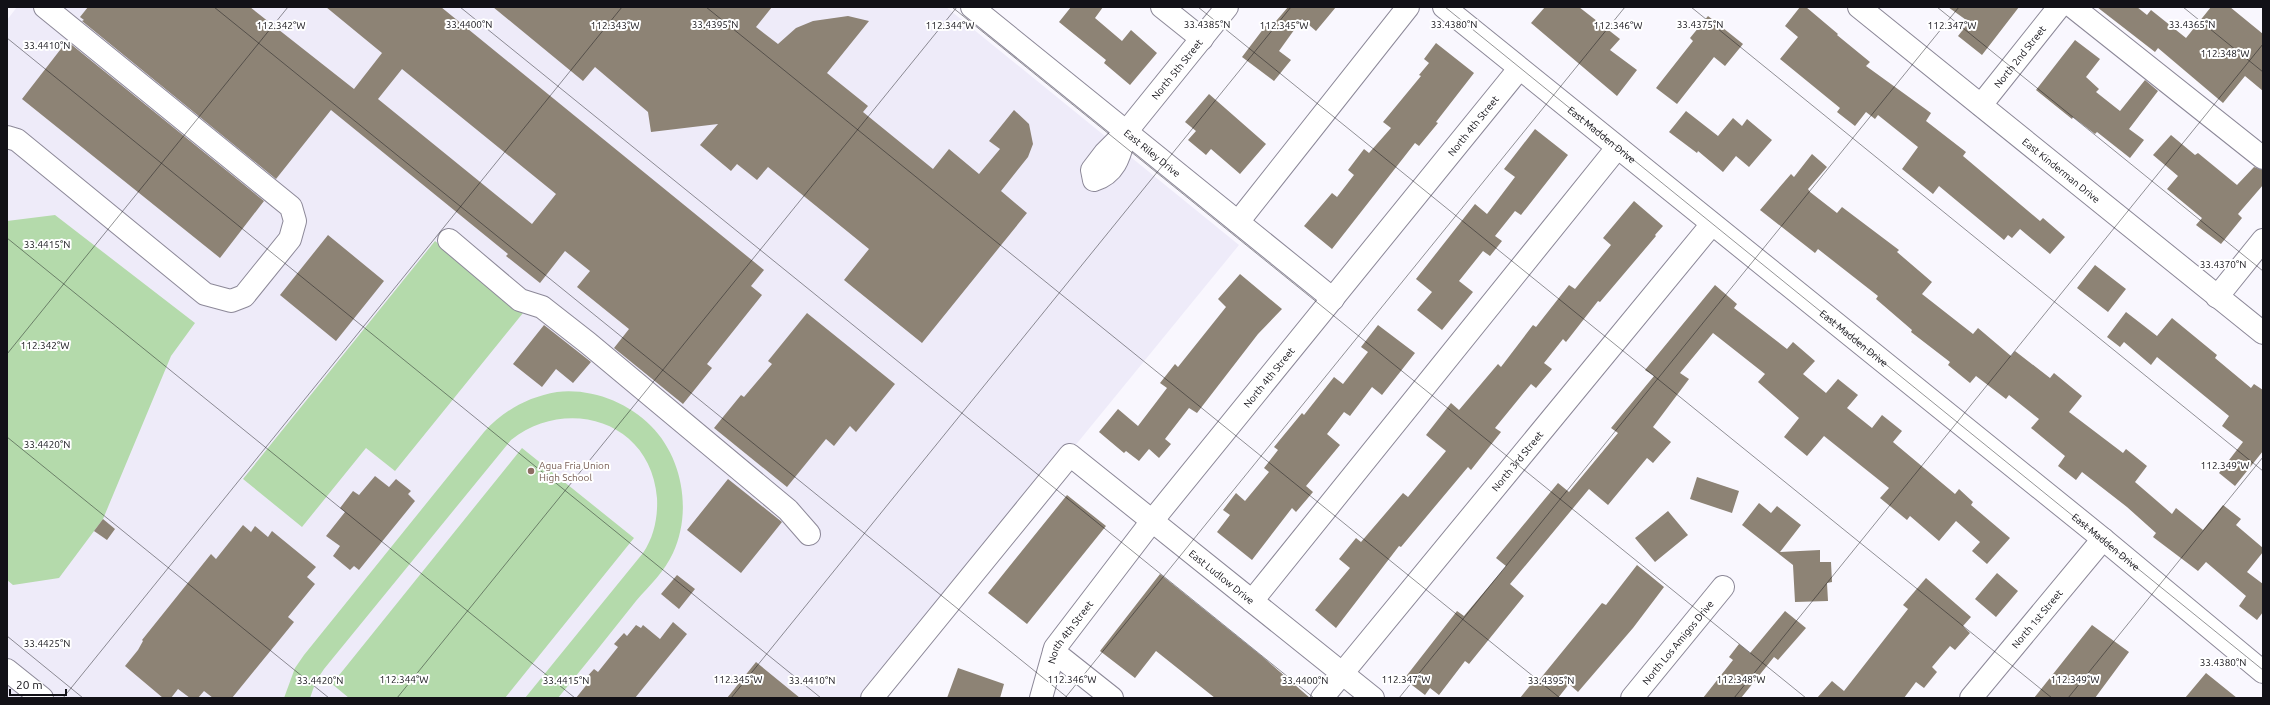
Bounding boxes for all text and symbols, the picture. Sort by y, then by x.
text: 33.4400°N [446,19,492,30]
text: 33.4395°N [692,19,738,30]
text: 33.4385°N [1184,19,1230,30]
text: 33.4380°N [1431,19,1477,30]
text: 33.4375°N [1677,19,1723,30]
text: 33.4365°N [2169,19,2215,30]
text: 112.342°W [257,20,305,31]
text: 112.343°W [591,20,639,31]
text: 112.344°W [926,20,974,31]
text: 112.345°W [1260,20,1308,31]
text: 112.346°W [1594,20,1642,31]
text: 112.347°W [1928,20,1976,31]
street label: North 2nd Street [1992,24,2048,90]
street label: North 5th Street [1150,37,1205,102]
text: 33.4410°N [24,40,70,51]
text: 112.348°W [2201,48,2249,59]
street label: North 4th Street [1446,94,1501,158]
street label: East Madden Drive [1565,104,1638,166]
street label: East Riley Drive [1122,127,1182,179]
street label: East Kinderman Drive [2020,136,2102,205]
text: 33.4415°N [24,239,70,250]
text: 33.4370°N [2200,259,2246,270]
street label: East Madden Drive [1818,308,1890,369]
text: 112.342°W [21,340,69,351]
street label: North 4th Street [1241,345,1297,410]
street label: North 3rd Street [1490,429,1545,493]
text: 33.4420°N [24,439,70,450]
place label: Agua Fria Union High School [539,460,610,483]
text: 112.349°W [2201,460,2249,471]
marker: Agua Fria Union High School [526,466,536,476]
street label: East Madden Drive [2070,511,2142,573]
street label: East Ludlow Drive [1187,548,1256,606]
street label: North 1st Street [2010,587,2065,651]
street label: North Los Amigos Drive [1640,598,1716,687]
street label: North 4th Street [1046,599,1095,665]
text: 33.4425°N [24,638,70,649]
text: 33.4380°N [2200,657,2246,668]
scale bar [10,671,66,697]
text: 112.344°W [380,674,428,685]
text: 112.345°W [714,674,762,685]
text: 112.346°W [1048,674,1096,685]
text: 112.347°W [1382,674,1430,685]
text: 112.348°W [1717,674,1765,685]
text: 112.349°W [2051,674,2099,685]
text: 33.4420°N [297,675,343,686]
text: 33.4415°N [543,675,589,686]
text: 33.4410°N [789,675,835,686]
text: 33.4400°N [1282,675,1328,686]
text: 33.4395°N [1528,675,1574,686]
text: 20 m [16,678,43,691]

